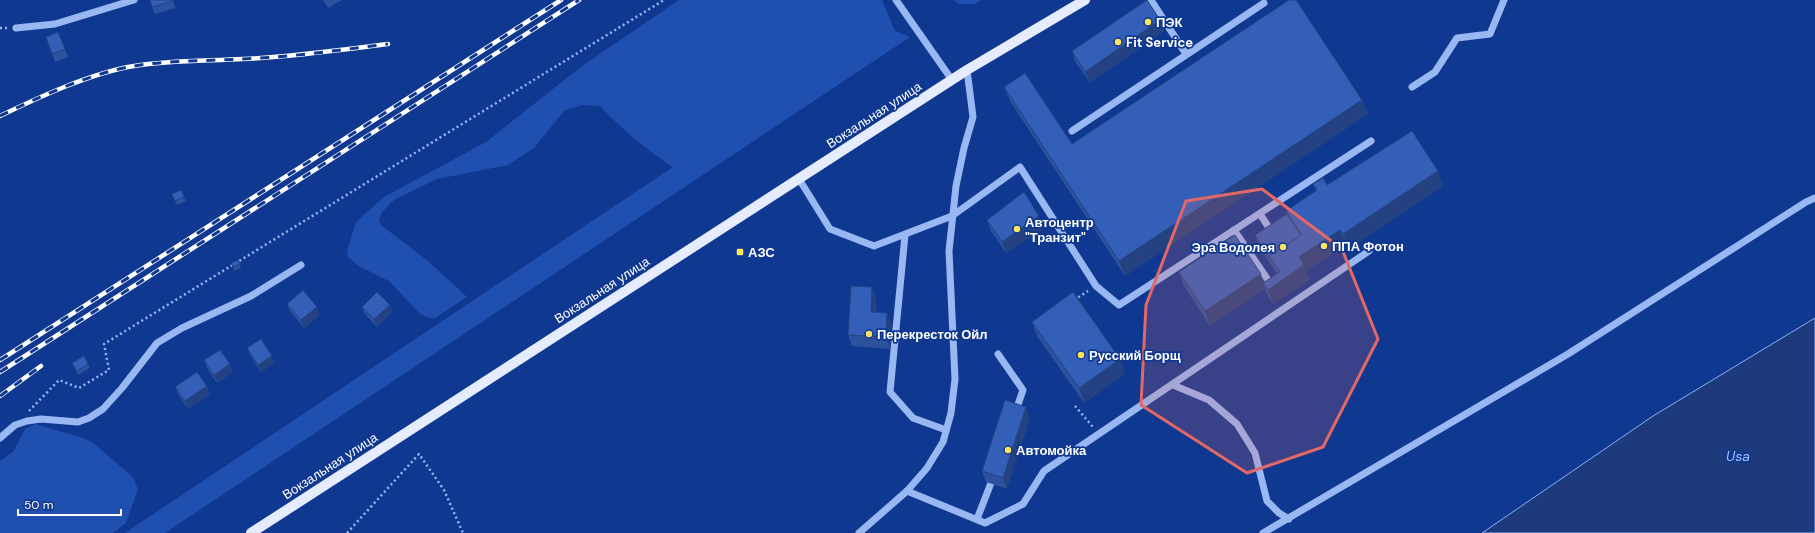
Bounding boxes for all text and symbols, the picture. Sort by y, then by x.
place label: ПЭК [1156,14,1183,31]
marker: ПЭК [1143,17,1153,27]
place label: Fit Service [1126,34,1193,51]
marker: Fit Service [1113,37,1123,47]
street label: Вокзальная улица [823,78,925,152]
place label: Автоцентр "Транзит" [1025,214,1094,246]
marker: Автоцентр "Транзит" [1012,224,1022,234]
place label: ППА Фотон [1332,238,1404,255]
place label: Эра Водолея [1192,239,1275,256]
marker: ППА Фотон [1319,241,1329,251]
marker: Эра Водолея [1278,242,1288,252]
place label: АЗС [748,244,775,261]
marker: АЗС [735,247,745,257]
street label: Вокзальная улица [551,253,653,327]
place label: Перекресток Ойл [877,326,988,343]
marker: Перекресток Ойл [864,329,874,339]
place label: Русский Борщ [1089,347,1181,364]
marker: Русский Борщ [1076,350,1086,360]
street label: Вокзальная улица [279,429,381,503]
place label: Автомойка [1016,442,1087,459]
marker: Автомойка [1003,445,1013,455]
water label: Usa [1726,447,1750,465]
scale bar [18,491,121,517]
text: 50 m [24,497,53,513]

